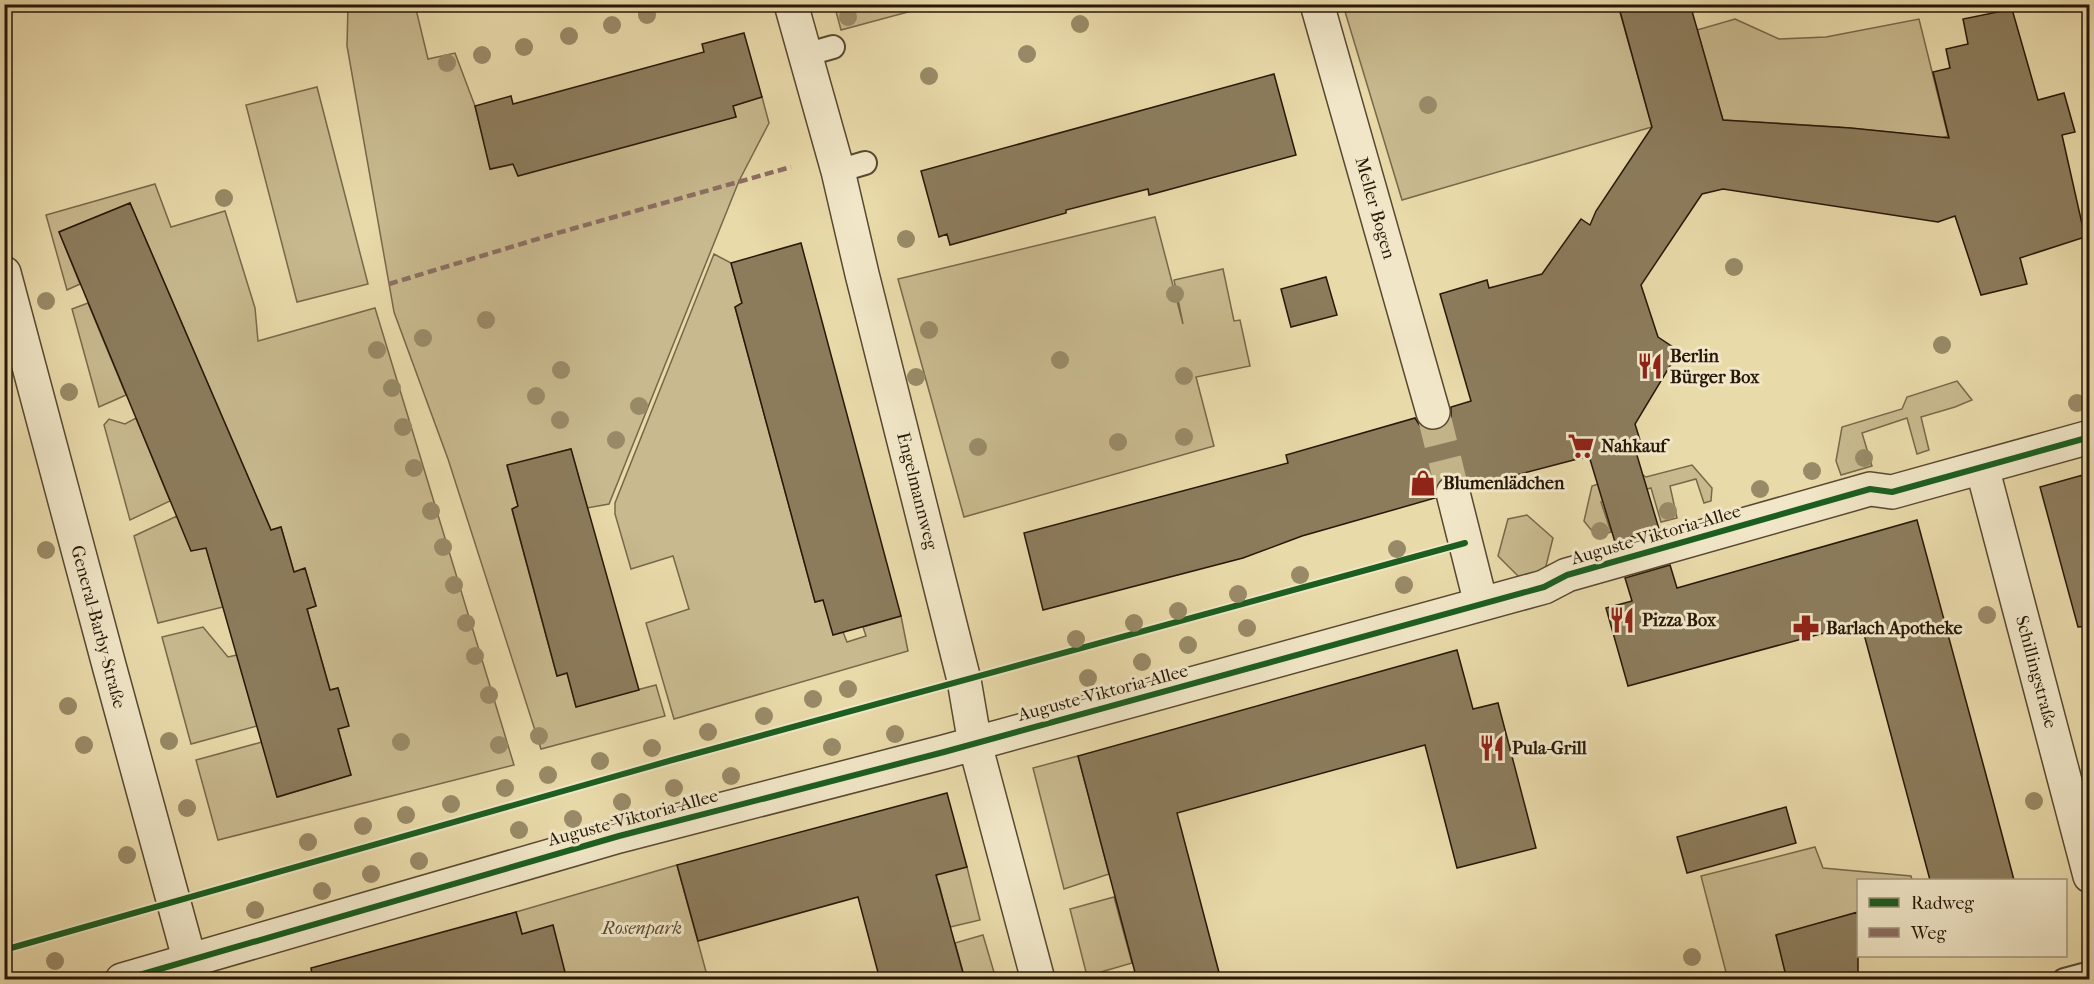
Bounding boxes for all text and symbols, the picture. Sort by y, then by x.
street label: Meller Bogen [1350,155,1400,262]
place label: Berlin Bürger Box [1670,346,1760,388]
restaurant icon: Berlin Bürger Box [1635,351,1665,381]
street label: Engelmannweg [892,430,942,552]
supermarket icon: Nahkauf [1566,431,1596,461]
place label: Nahkauf [1601,436,1670,457]
shop icon: Blumenlädchen [1408,468,1438,498]
place label: Blumenlädchen [1443,473,1565,494]
street label: Auguste-Viktoria-Allee [1568,501,1743,570]
street label: General-Barby-Straße [66,543,130,711]
restaurant icon: Pizza Box [1607,605,1637,635]
place label: Pizza Box [1642,610,1717,631]
pharmacy icon: Barlach Apotheke [1791,613,1821,643]
street label: Schillingstraße [2011,613,2061,731]
place label: Barlach Apotheke [1826,618,1962,639]
street label: Auguste-Viktoria-Allee [1015,660,1191,726]
restaurant icon: Pula-Grill [1477,733,1507,763]
place label: Pula-Grill [1512,738,1588,759]
street label: Auguste-Viktoria-Allee [545,785,721,851]
legend [1857,879,2067,957]
text: Radweg [1911,893,1974,914]
park label: Rosenpark [601,918,682,939]
text: Weg [1910,923,1946,944]

